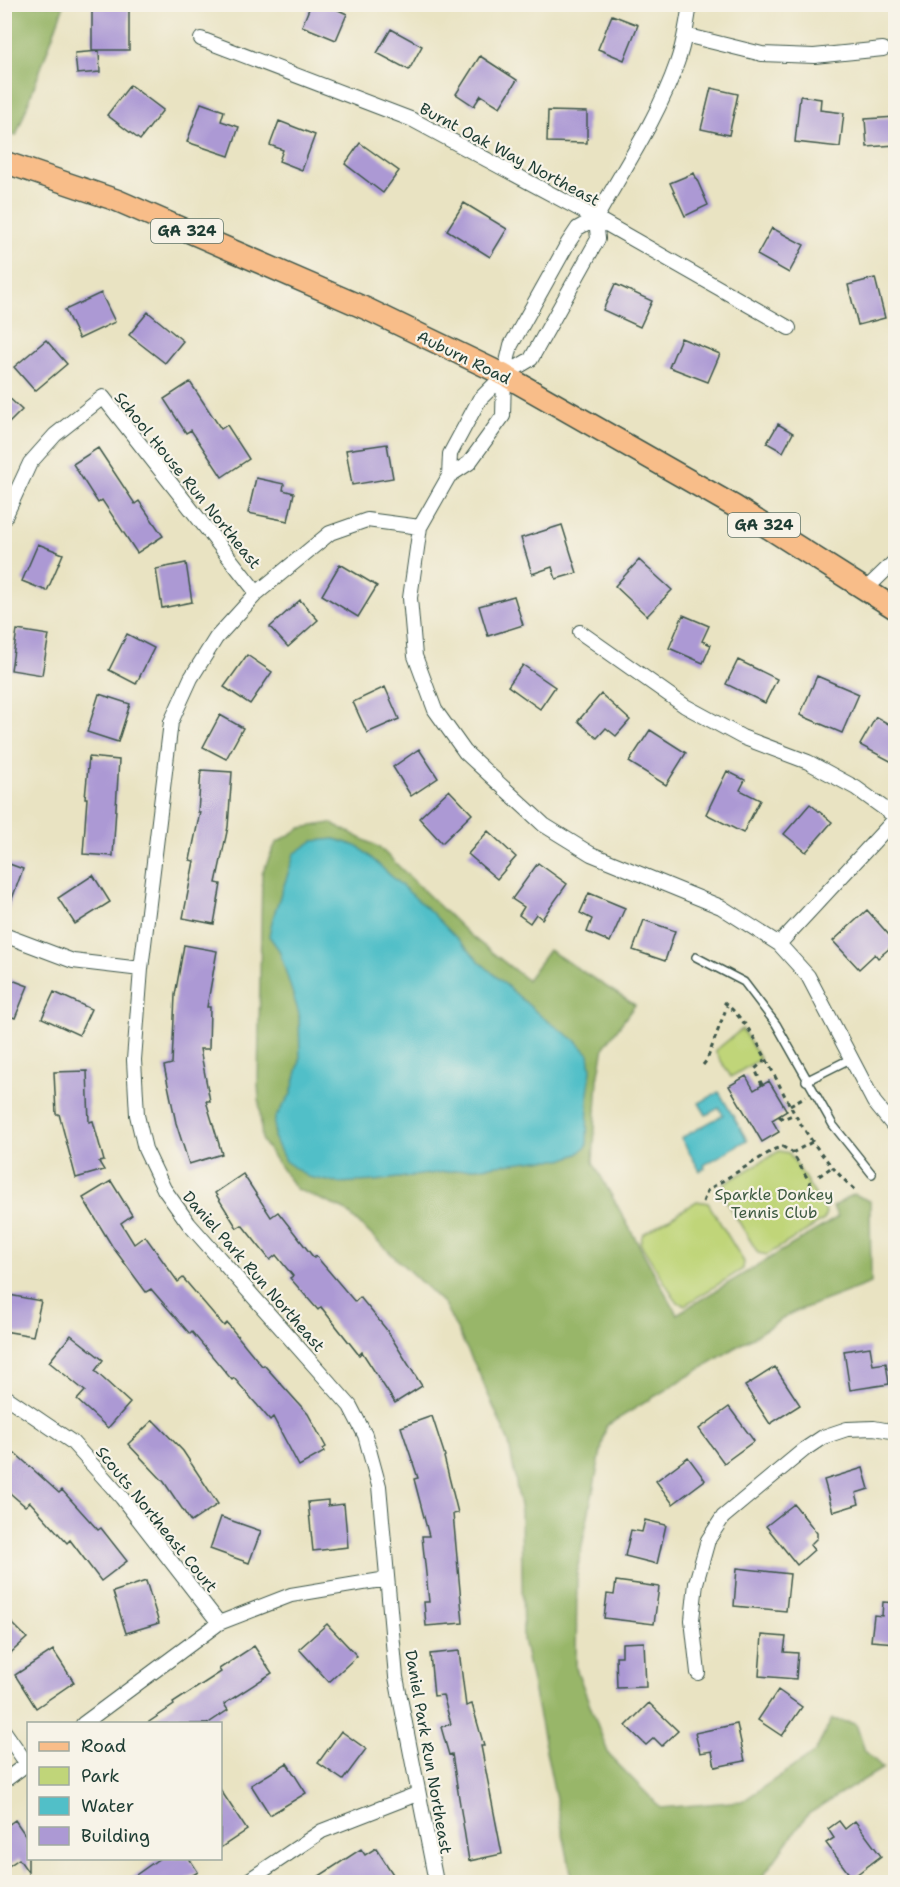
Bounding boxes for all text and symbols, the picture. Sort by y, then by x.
street label: Burnt Oak Way Northeast [416,98,604,211]
road number: GA 324 [151,219,223,243]
street label: Auburn Road [413,326,514,389]
street label: School House Run Northeast [110,387,266,573]
road number: GA 324 [728,513,800,537]
park label: Sparkle Donkey Tennis Club [715,1184,833,1223]
street label: Daniel Park Run Northeast [178,1186,329,1356]
street label: Scouts Northeast Court [91,1442,222,1597]
street label: Daniel Park Run Northeast [400,1648,457,1856]
legend [27,1722,222,1860]
text: Road [81,1734,126,1758]
text: Park [81,1764,120,1788]
text: Water [81,1794,134,1818]
text: Building [81,1824,150,1848]

